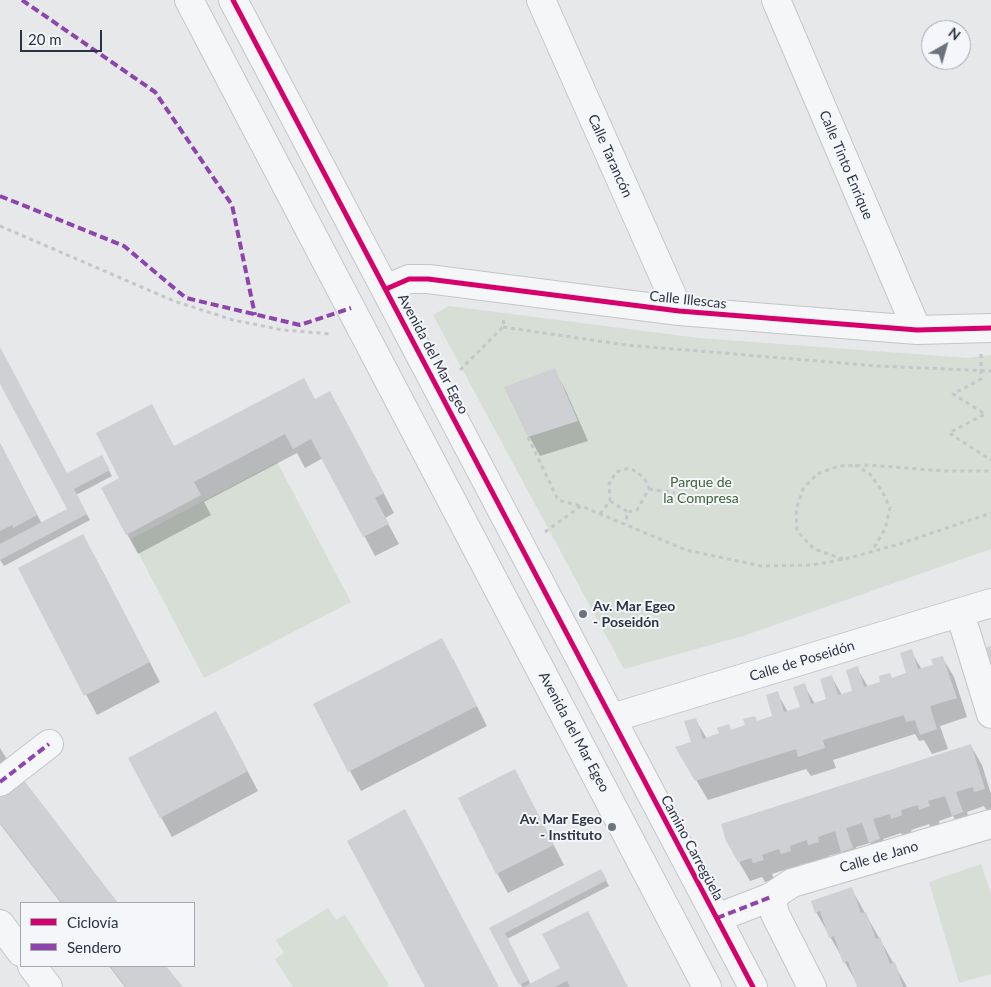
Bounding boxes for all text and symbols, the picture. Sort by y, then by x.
scale bar [22,20,105,52]
north arrow [921,20,971,70]
text: N [945,24,964,44]
text: 20 m [28,30,62,48]
street label: Calle Tinto Enrique [815,108,877,222]
street label: Calle Tarancón [584,112,636,200]
street label: Calle Illescas [649,288,727,312]
street label: Avenida del Mar Egeo [394,291,472,417]
park label: Parque de la Compresa [663,474,739,507]
place label: Av. Mar Egeo - Poseidón [593,598,675,630]
marker: Av. Mar Egeo - Poseidón [577,608,589,620]
street label: Calle de Poseidón [747,637,857,685]
street label: Avenida del Mar Egeo [535,669,613,795]
street label: Camino Carregüela [657,792,727,904]
place label: Av. Mar Egeo - Instituto [520,811,602,844]
marker: Av. Mar Egeo - Instituto [606,821,618,833]
street label: Calle de Jano [838,838,920,876]
legend [20,902,195,967]
text: Ciclovía [67,913,118,931]
text: Sendero [67,938,121,956]

